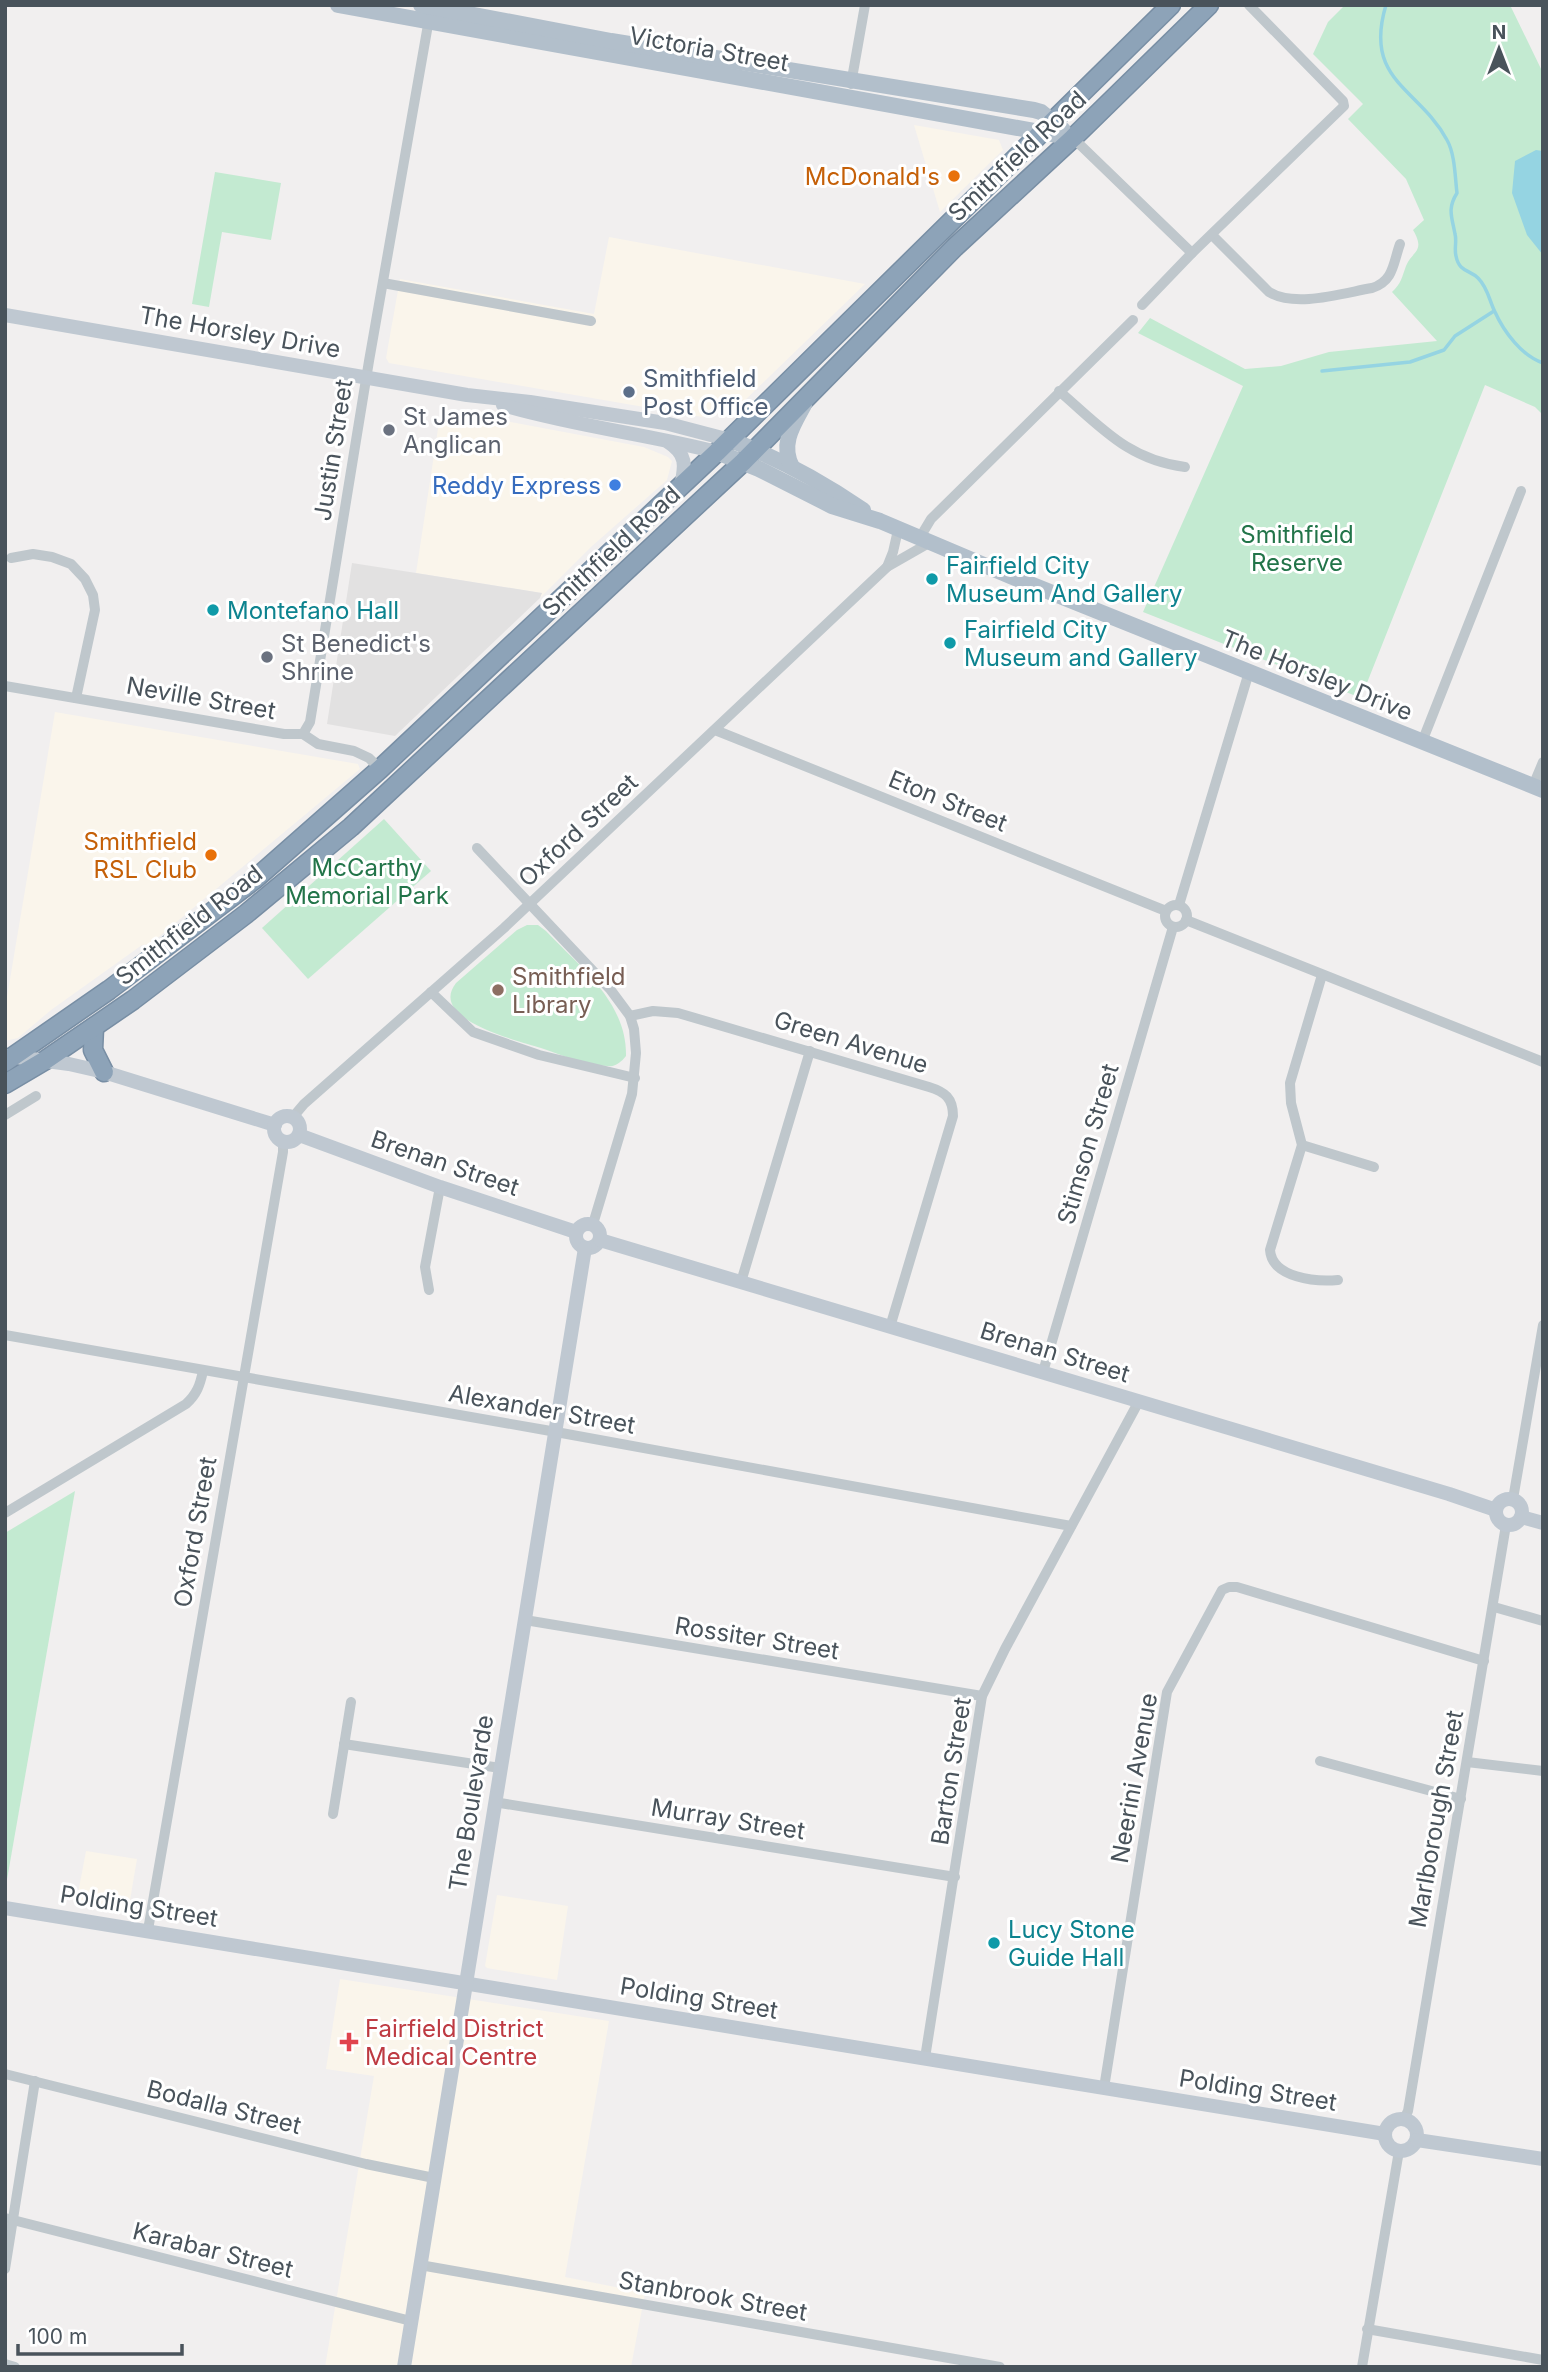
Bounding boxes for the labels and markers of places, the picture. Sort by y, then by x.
place label: McDonald's [805,162,940,191]
marker: McDonald's [946,168,962,184]
place label: Smithfield Post Office [643,364,769,421]
marker: Smithfield Post Office [621,384,637,400]
place label: St James Anglican [403,402,508,459]
marker: St James Anglican [381,422,397,438]
place label: Reddy Express [432,471,601,500]
marker: Reddy Express [607,477,623,493]
place label: Fairfield City Museum And Gallery [946,551,1183,608]
marker: Fairfield City Museum And Gallery [924,571,940,587]
place label: Montefano Hall [227,596,399,625]
marker: Montefano Hall [205,602,221,618]
place label: Fairfield City Museum and Gallery [964,615,1198,672]
place label: St Benedict's Shrine [281,629,431,686]
marker: Fairfield City Museum and Gallery [942,635,958,651]
marker: St Benedict's Shrine [259,649,275,665]
place label: Smithfield RSL Club [84,827,197,884]
marker: Smithfield RSL Club [203,847,219,863]
place label: Smithfield Library [512,962,625,1019]
marker: Smithfield Library [490,982,506,998]
place label: Lucy Stone Guide Hall [1008,1915,1135,1972]
marker: Lucy Stone Guide Hall [986,1935,1002,1951]
place label: Fairfield District Medical Centre [365,2014,544,2071]
marker: Fairfield District Medical Centre [339,2032,359,2052]

